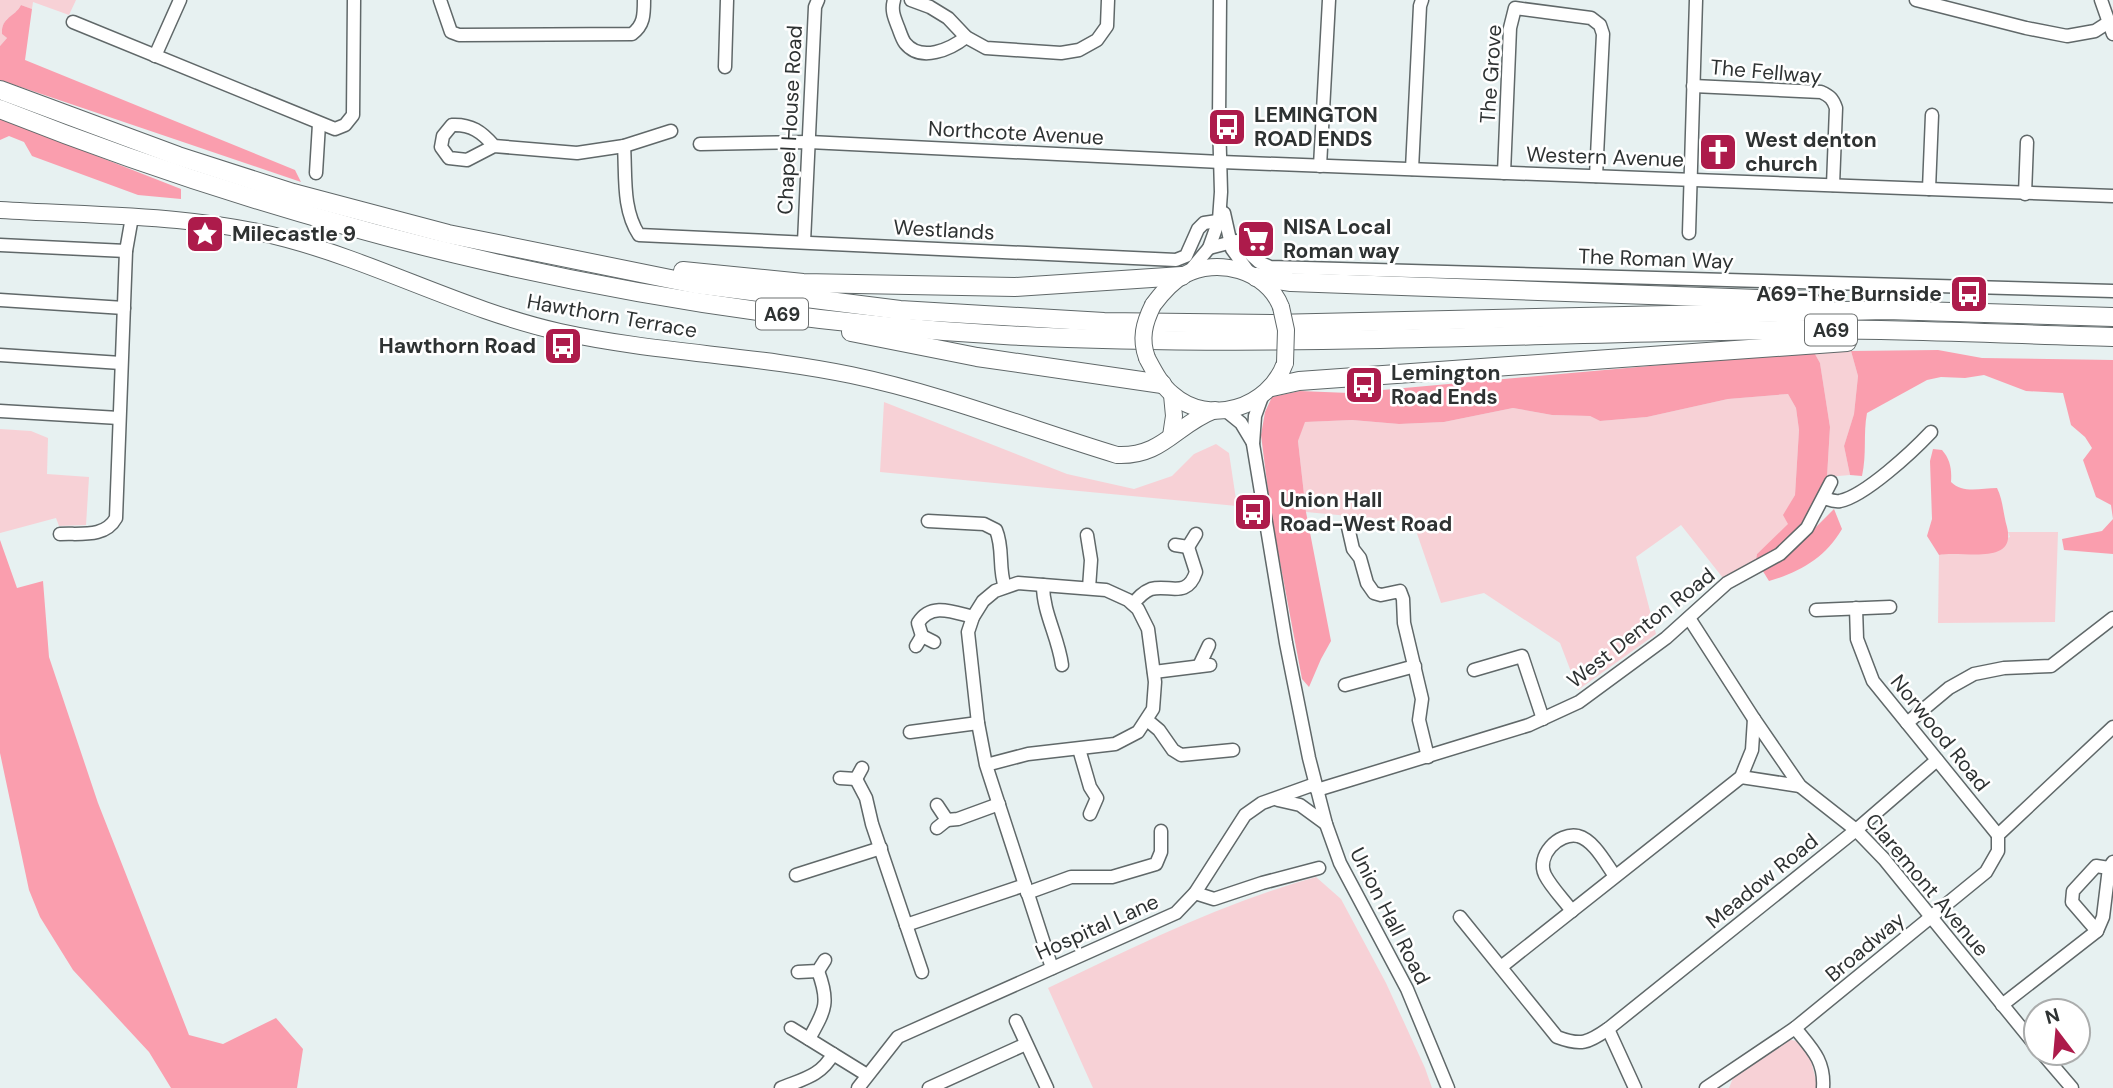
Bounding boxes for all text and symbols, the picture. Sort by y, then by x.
street label: The Grove [1474,24,1508,124]
street label: Chapel House Road [771,25,809,215]
street label: The Fellway [1709,53,1823,91]
place label: LEMINGTON ROAD ENDS [1254,101,1378,153]
bus stop icon: LEMINGTON ROAD ENDS [1206,106,1248,148]
street label: Northcote Avenue [927,114,1105,152]
place label: West denton church [1745,126,1877,178]
church icon: West denton church [1697,131,1739,173]
street label: Western Avenue [1526,140,1684,174]
place icon: Milecastle 9 [184,213,226,255]
street label: Westlands [893,213,995,247]
place label: NISA Local Roman way [1283,213,1400,265]
supermarket icon: NISA Local Roman way [1235,218,1277,260]
place label: Milecastle 9 [232,220,356,248]
street label: The Roman Way [1578,242,1735,276]
bus stop icon: A69-The Burnside [1948,273,1990,315]
place label: A69-The Burnside [1756,280,1942,308]
street label: Hawthorn Terrace [525,287,699,345]
road number: A69 [756,298,808,330]
road number: A69 [1805,314,1857,346]
bus stop icon: Hawthorn Road [542,325,584,367]
place label: Hawthorn Road [379,332,536,360]
place label: Lemington Road Ends [1391,359,1500,411]
bus stop icon: Lemington Road Ends [1343,364,1385,406]
place label: Union Hall Road-West Road [1280,486,1452,538]
bus stop icon: Union Hall Road-West Road [1232,491,1274,533]
street label: West Denton Road [1561,561,1721,695]
street label: Norwood Road [1884,669,1996,797]
street label: Claremont Avenue [1859,807,1995,963]
street label: Meadow Road [1700,827,1824,935]
street label: Union Hall Road [1343,843,1437,989]
street label: Hospital Lane [1031,887,1163,967]
street label: Broadway [1819,905,1911,988]
north arrow [2022,997,2092,1067]
text: N [2042,1002,2063,1030]

